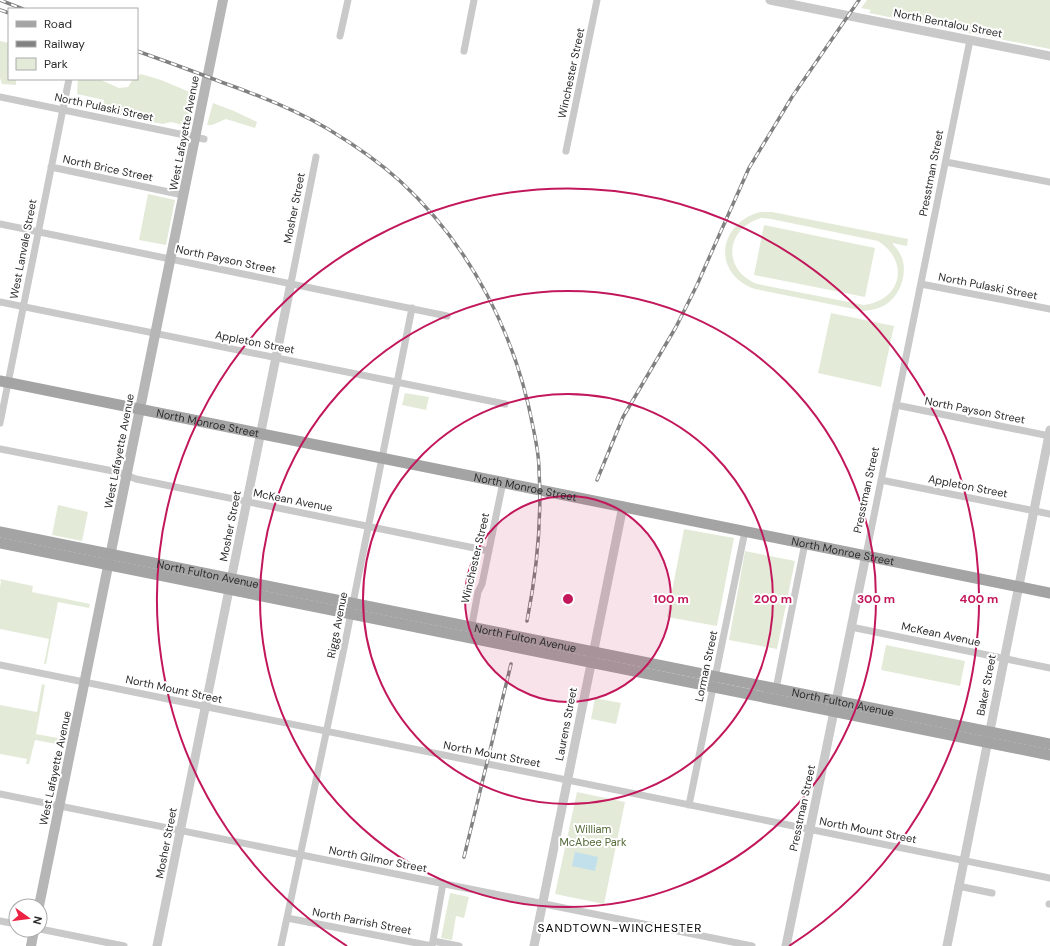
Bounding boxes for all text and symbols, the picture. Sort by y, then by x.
street label: North Bentalou Street [892,6,1004,40]
legend [8,8,138,80]
text: Road [44,16,72,32]
street label: Winchester Street [555,26,587,120]
text: Railway [44,36,85,52]
text: Park [44,56,68,72]
street label: West Lafayette Avenue [166,74,202,192]
street label: North Pulaski Street [53,90,155,124]
street label: Presstman Street [916,129,946,217]
street label: North Brice Street [62,152,154,184]
street label: Mosher Street [280,171,308,245]
street label: West Lanvale Street [6,198,40,300]
street label: North Payson Street [175,242,277,276]
street label: North Pulaski Street [937,270,1039,302]
street label: Appleton Street [214,327,296,357]
street label: West Lafayette Avenue [101,392,137,510]
street label: North Payson Street [924,393,1026,427]
street label: North Monroe Street [155,406,261,440]
street label: Presstman Street [850,446,882,534]
street label: North Monroe Street [473,470,578,504]
street label: Appleton Street [927,471,1009,501]
street label: McKean Avenue [252,485,334,515]
street label: Mosher Street [216,489,244,563]
street label: Winchester Street [458,511,492,605]
street label: North Monroe Street [790,534,896,568]
street label: North Fulton Avenue [156,557,260,591]
street label: Riggs Avenue [324,591,350,659]
text: 100 m [653,591,689,607]
text: 200 m [754,591,792,607]
text: 300 m [857,591,895,607]
text: 400 m [960,591,998,607]
centre of rings [561,592,575,606]
street label: McKean Avenue [900,619,982,649]
street label: North Fulton Avenue [473,621,578,655]
street label: Lorman Street [692,629,720,703]
street label: Baker Street [973,653,999,717]
street label: North Mount Street [124,672,224,706]
street label: North Fulton Avenue [791,685,895,719]
street label: Laurens Street [552,686,580,762]
street label: West Lafayette Avenue [36,709,74,827]
street label: North Mount Street [442,738,542,770]
street label: Presstman Street [786,764,818,852]
street label: Mosher Street [152,806,180,880]
street label: North Mount Street [818,814,918,846]
park label: William McAbee Park [560,822,627,849]
street label: North Gilmor Street [328,843,428,875]
north arrow [8,898,48,938]
street label: North Parrish Street [311,905,413,937]
text: N [30,915,45,926]
district label: SANDTOWN-WINCHESTER [538,920,702,936]

